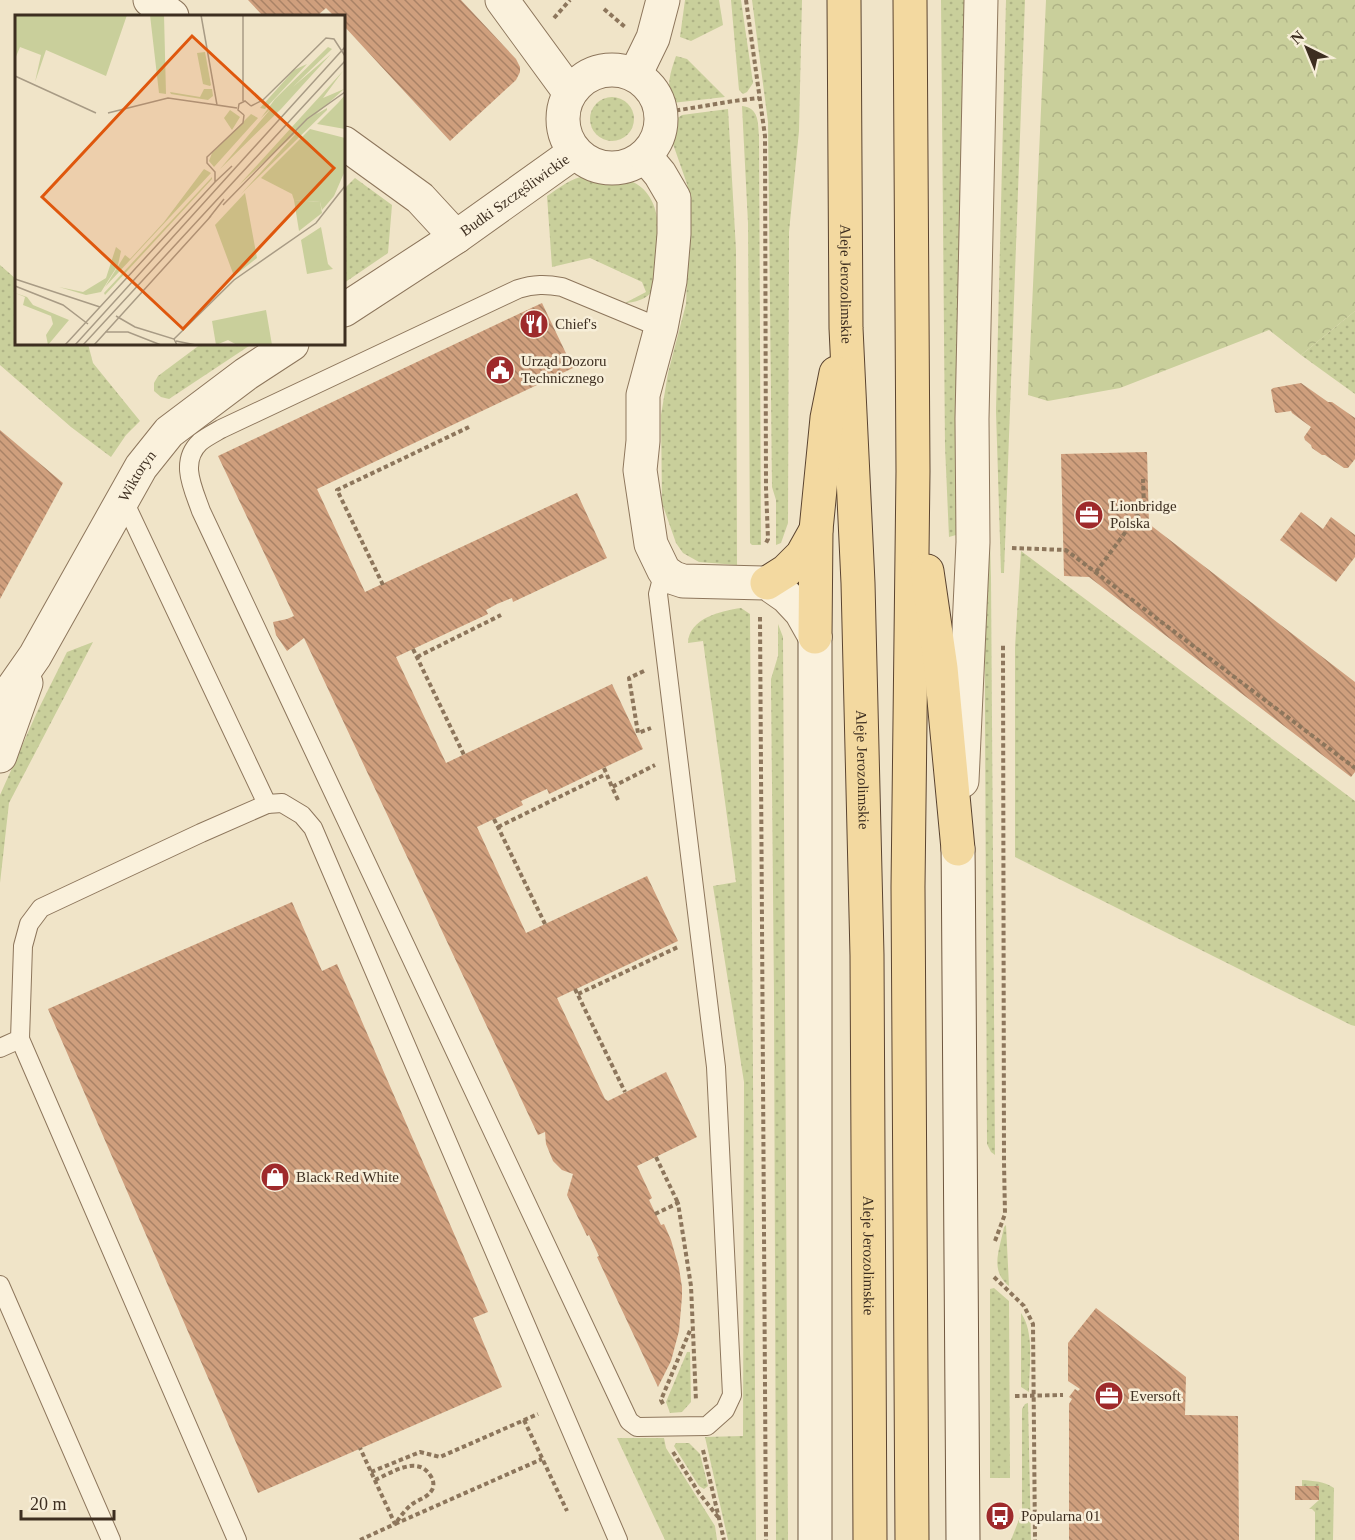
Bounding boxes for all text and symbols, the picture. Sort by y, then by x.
inset map [15,15,345,345]
north arrow [1277,18,1337,78]
text: N [1287,27,1307,48]
street label: Budki Szczęśliwickie [457,151,572,239]
street label: Aleje Jerozolimskie [837,224,855,345]
restaurant icon: Chief's [518,308,550,340]
place label: Chief's [555,316,597,332]
place label: Urząd Dozoru Technicznego [521,353,607,386]
public building icon: Urząd Dozoru Technicznego [484,354,516,386]
street label: Wiktoryn [115,447,159,504]
place label: Lionbridge Polska [1110,498,1177,531]
office icon: Lionbridge Polska [1073,499,1105,531]
street label: Aleje Jerozolimskie [853,710,872,830]
shop icon: Black Red White [259,1161,291,1193]
place label: Black Red White [296,1169,399,1185]
street label: Aleje Jerozolimskie [860,1196,877,1316]
office icon: Eversoft [1093,1380,1125,1412]
place label: Eversoft [1130,1388,1182,1404]
scale bar [21,1483,114,1521]
text: 20 m [30,1494,67,1514]
bus stop icon: Popularna 01 [984,1500,1016,1532]
place label: Popularna 01 [1021,1508,1101,1524]

